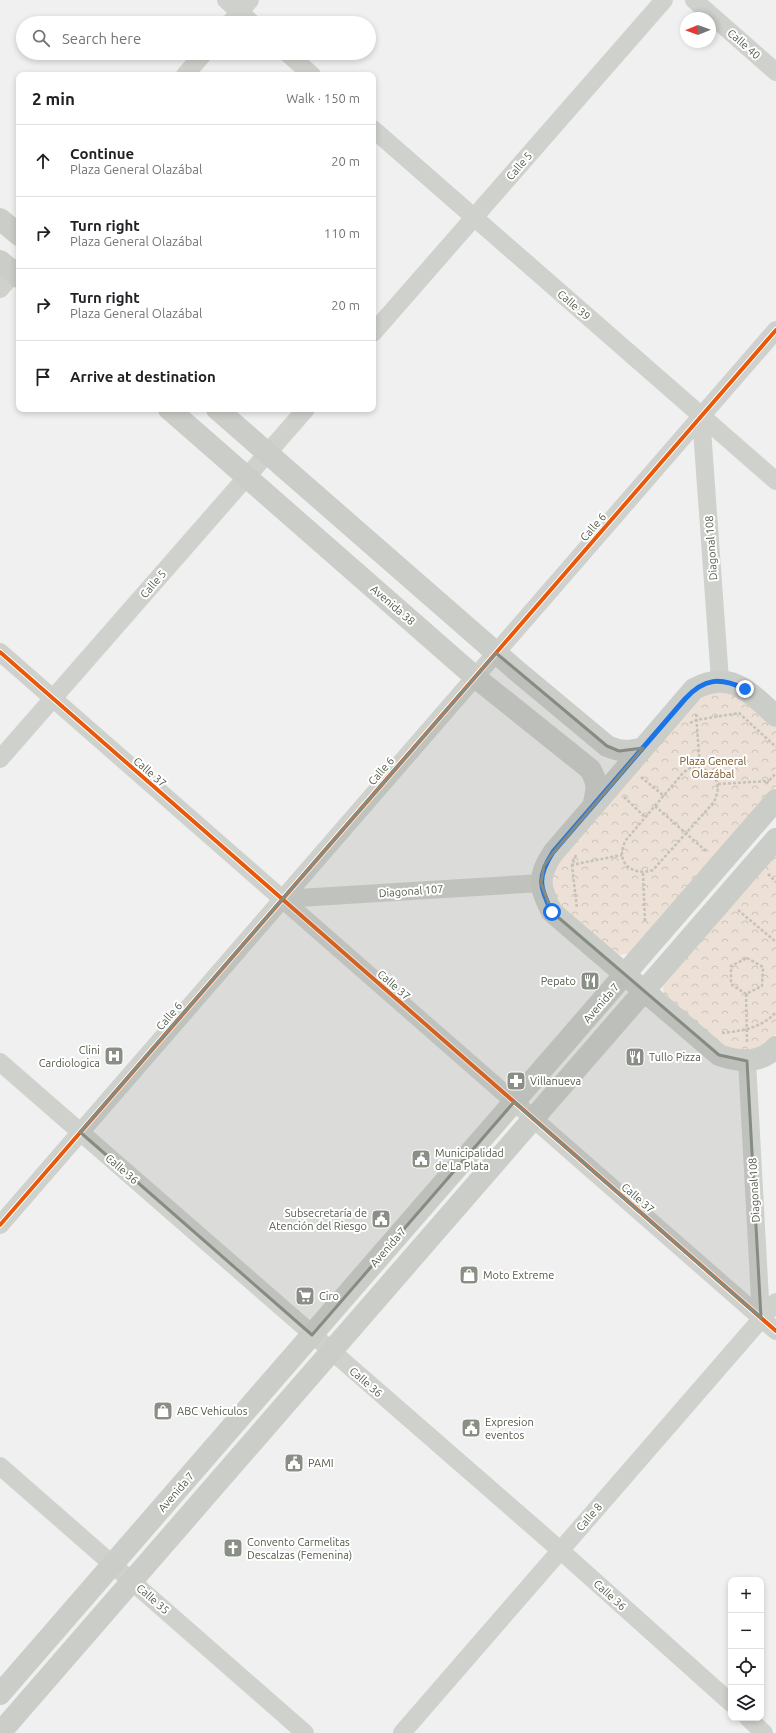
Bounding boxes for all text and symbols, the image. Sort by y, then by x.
north arrow [680,12,716,48]
search box [16,16,376,60]
icon: search [30,27,52,49]
street label: Calle 40 [725,27,763,61]
text: Search here [62,30,141,47]
text: 2 min [32,89,75,108]
text: Walk · 150 m [286,91,360,105]
text: Continue [70,145,134,162]
icon: ahead [32,150,54,172]
street label: Calle 5 [504,150,534,182]
text: 20 m [331,154,360,168]
text: Plaza General Olazábal [70,162,202,176]
text: Turn right [70,217,140,234]
icon: right [32,222,54,244]
text: 110 m [324,226,360,240]
text: Plaza General Olazábal [70,234,202,248]
street label: Calle 39 [555,288,593,322]
text: Turn right [70,289,140,306]
icon: right [32,294,54,316]
text: 20 m [331,298,360,312]
text: Plaza General Olazábal [70,306,202,320]
icon: arrive [32,366,54,388]
text: Arrive at destination [70,368,216,385]
street label: Calle 6 [578,511,608,543]
street label: Diagonal 108 [703,515,719,581]
street label: Calle 5 [138,568,168,600]
street label: Avenida 38 [369,583,417,627]
route end [736,680,754,698]
street label: Calle 37 [131,755,169,789]
street label: Calle 6 [366,755,396,787]
park label: Plaza General Olazábal [680,755,746,780]
street label: Diagonal 107 [378,883,444,899]
route start [543,903,561,921]
street label: Calle 37 [375,968,413,1002]
restaurant icon: Pepato [579,970,601,992]
place label: Pepato [541,975,576,987]
street label: Avenida 7 [581,981,621,1025]
street label: Calle 6 [154,1000,184,1032]
place label: Clini Cardiologica [39,1044,100,1069]
hospital icon: Clini Cardiologica [103,1045,125,1067]
restaurant icon: Tullo Pizza [624,1046,646,1068]
place label: Tullo Pizza [649,1051,701,1063]
pharmacy icon: Villanueva [505,1070,527,1092]
place label: Villanueva [530,1075,581,1087]
place label: Municipalidad de La Plata [435,1147,504,1172]
public building icon: Municipalidad de La Plata [410,1148,432,1170]
street label: Calle 36 [103,1152,141,1186]
street label: Diagonal 108 [746,1157,762,1223]
street label: Calle 37 [619,1181,657,1215]
place label: Subsecretaría de Atención del Riesgo [269,1207,367,1232]
public building icon: Subsecretaría de Atención del Riesgo [370,1208,392,1230]
street label: Avenida 7 [368,1225,408,1269]
shop icon: Moto Extreme [458,1264,480,1286]
place label: Moto Extreme [483,1269,554,1281]
supermarket icon: Ciro [294,1285,316,1307]
place label: Ciro [319,1290,339,1302]
street label: Calle 36 [347,1365,385,1399]
shop icon: ABC Vehiculos [152,1400,174,1422]
place label: ABC Vehiculos [177,1405,248,1417]
place label: Expresion eventos [485,1416,534,1441]
public building icon: Expresion eventos [460,1417,482,1439]
public building icon: PAMI [283,1452,305,1474]
place label: PAMI [308,1457,334,1469]
street label: Avenida 7 [156,1470,196,1514]
street label: Calle 8 [574,1501,604,1533]
place label: Convento Carmelitas Descalzas (Femenina) [247,1536,352,1562]
church icon: Convento Carmelitas Descalzas (Femenina) [222,1537,244,1559]
street label: Calle 36 [591,1577,629,1613]
map controls [728,1577,764,1721]
button: + [728,1577,764,1613]
street label: Calle 35 [134,1582,172,1616]
button: − [728,1613,764,1649]
button: locate [728,1649,764,1685]
button: layers [728,1685,764,1721]

